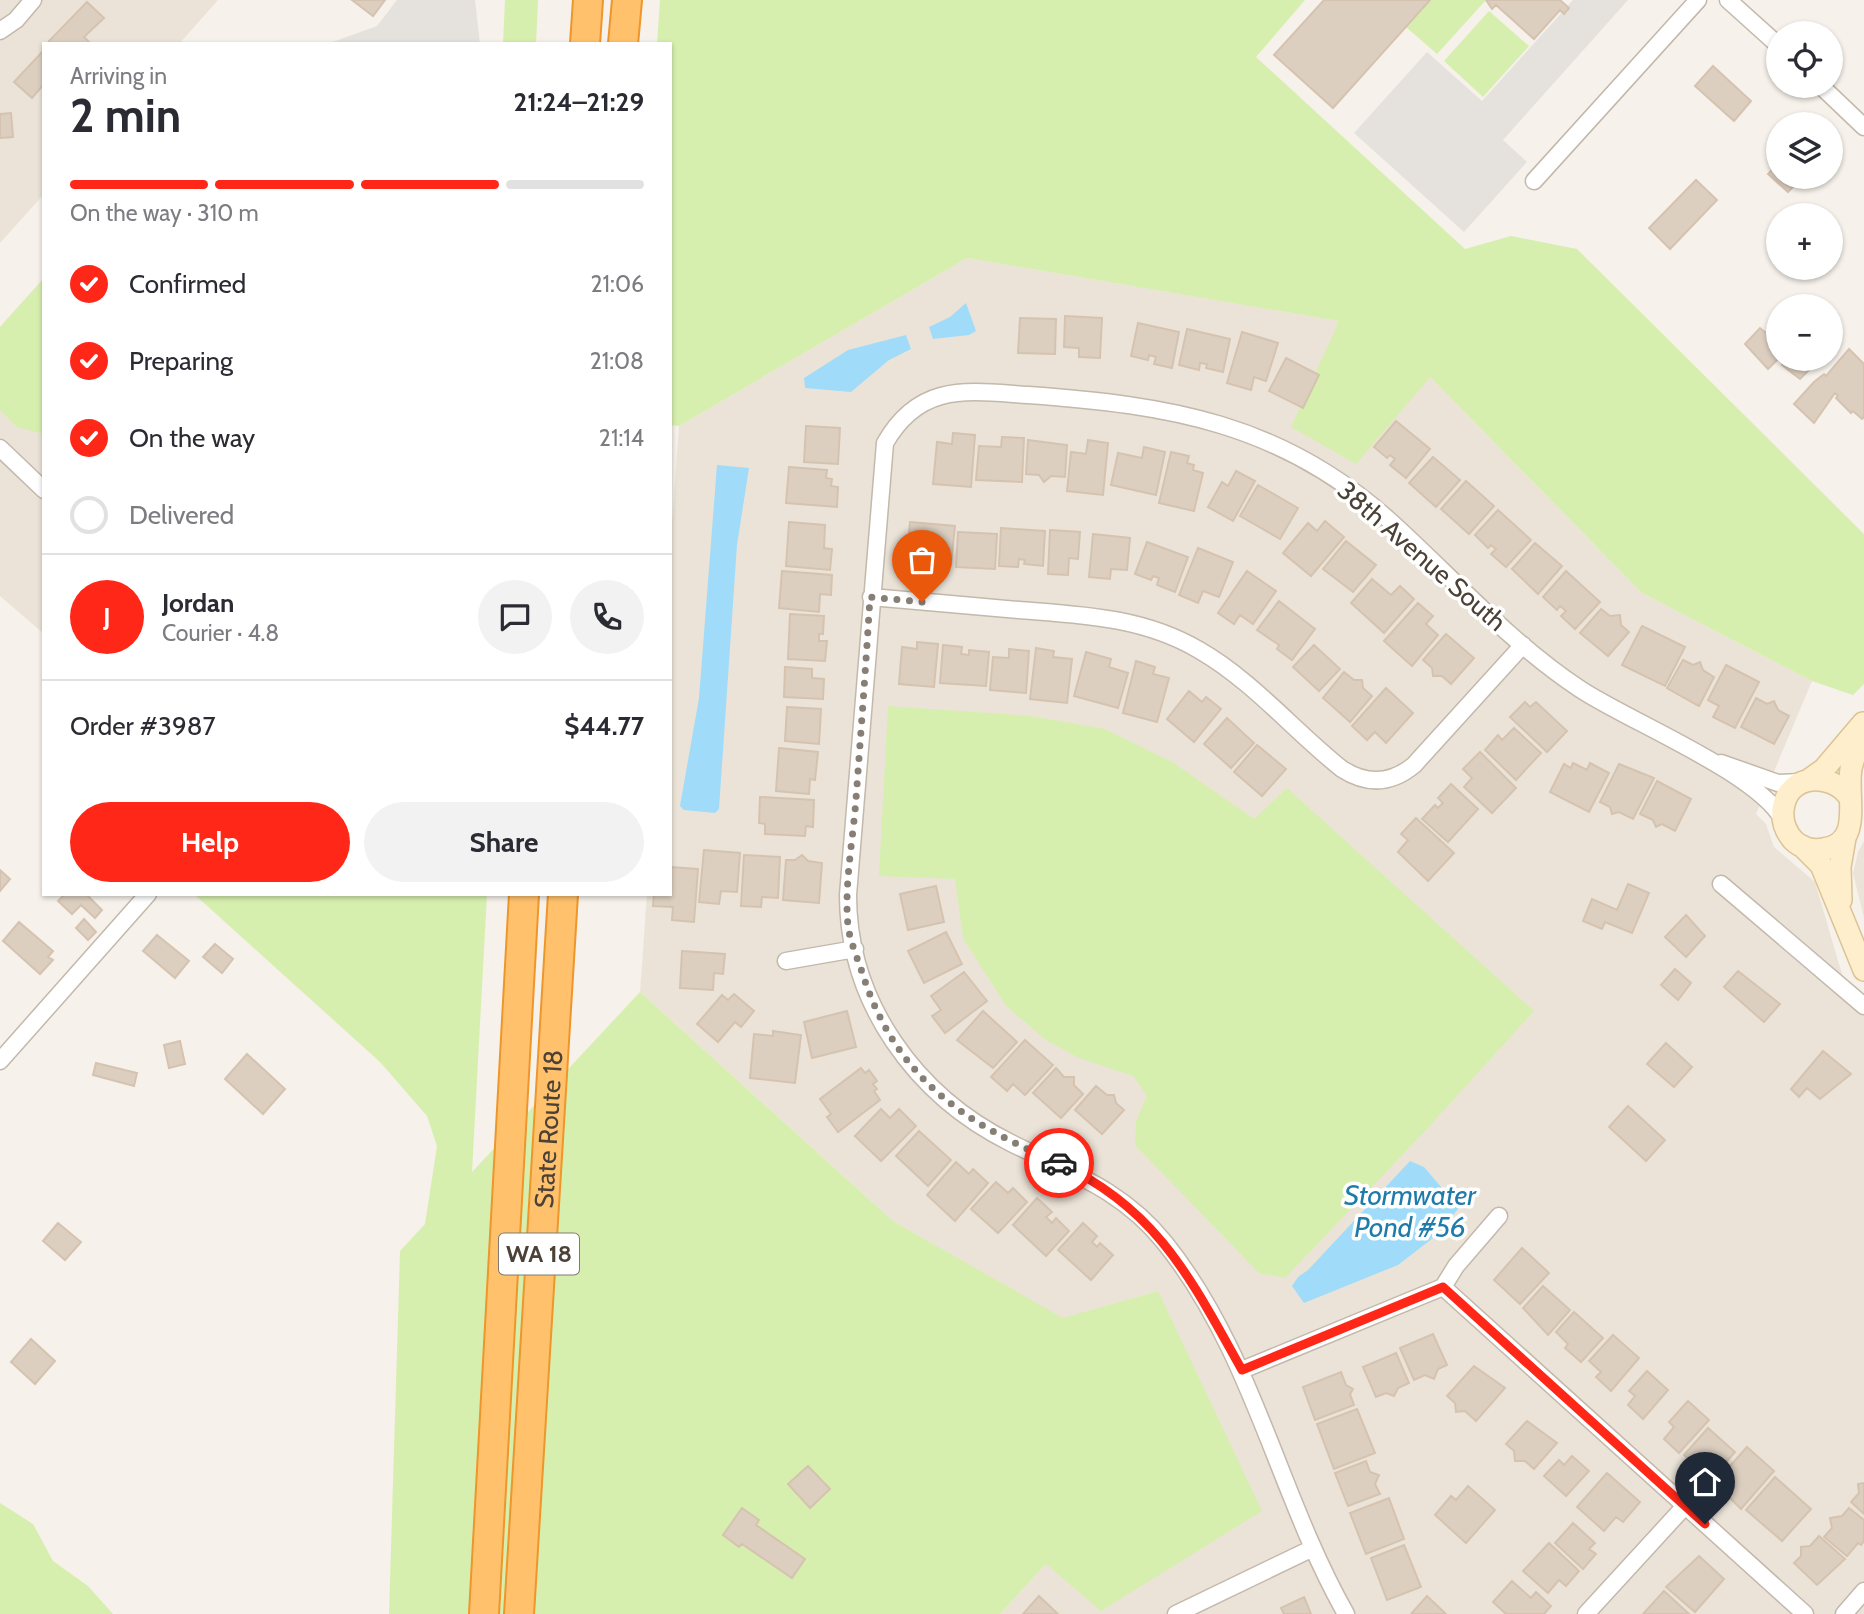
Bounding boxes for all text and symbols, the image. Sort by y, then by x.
map controls [1766,21,1843,371]
button: locate [1766,21,1843,98]
text: Arriving in [70,62,167,90]
text: 21:24–21:29 [513,86,644,118]
text: 2 min [70,88,181,144]
button: layers [1766,112,1843,189]
text: On the way · 310 m [70,199,259,227]
button: + [1766,203,1843,280]
icon: check [70,265,108,303]
text: Confirmed [129,268,246,300]
text: 21:06 [591,270,644,298]
button: − [1766,294,1843,371]
icon: check [70,342,108,380]
text: Preparing [129,345,233,377]
text: 21:08 [590,347,644,375]
icon: check [70,419,108,457]
text: On the way [129,422,255,454]
text: 21:14 [599,424,644,452]
street label: 38th Avenue South [1331,474,1513,638]
text: Delivered [129,499,234,531]
pin [892,530,952,602]
icon: bag [903,541,941,579]
button: chat [478,580,552,654]
button: phone [570,580,644,654]
text: Jordan [162,587,234,619]
text: J [103,601,111,633]
text: Courier · 4.8 [162,619,279,647]
text: Order #3987 [70,710,216,742]
text: $44.77 [564,710,644,742]
button: Help [70,802,350,882]
button: Share [364,802,644,882]
street label: State Route 18 [528,1049,569,1209]
courier [1024,1128,1094,1198]
icon: car [1040,1144,1078,1182]
water label: Stormwater Pond #56 [1344,1178,1477,1244]
road number: WA 18 [499,1234,579,1274]
pin [1675,1452,1735,1524]
icon: home [1686,1463,1724,1501]

